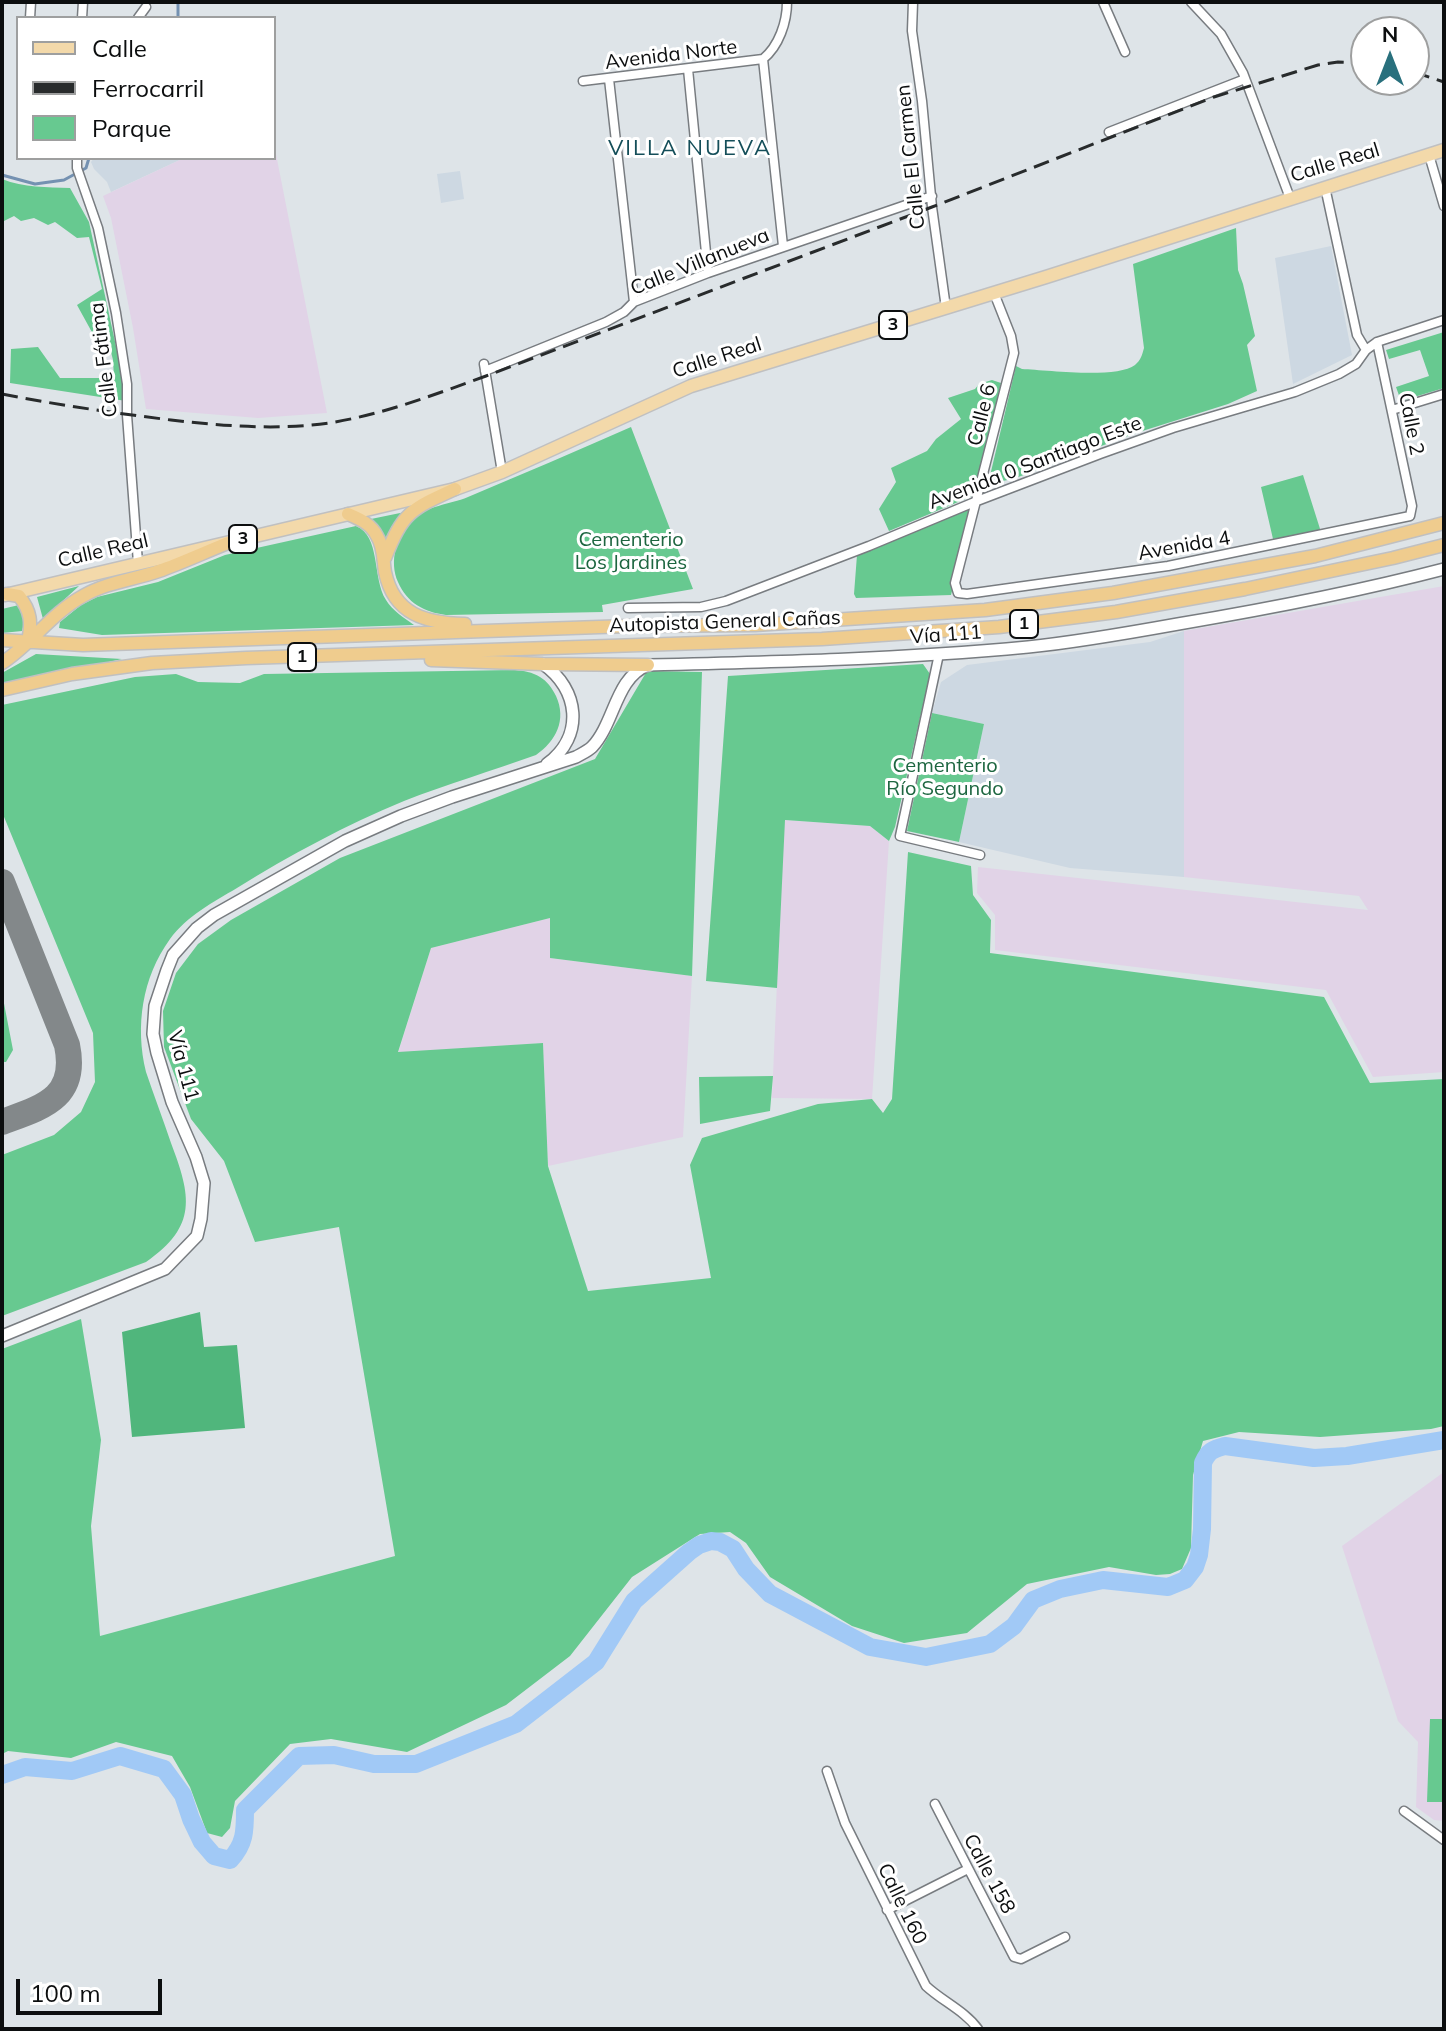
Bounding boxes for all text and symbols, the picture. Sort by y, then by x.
legend [16,16,276,160]
north arrow [1350,16,1430,96]
text: N [1382,20,1398,48]
text: Calle [92,33,147,63]
street label: Avenida Norte [603,35,739,75]
text: Ferrocarril [92,73,204,103]
street label: Calle El Carmen [891,83,931,231]
text: Parque [92,113,171,143]
district label: VILLA NUEVA [608,135,772,161]
street label: Calle Real [1287,138,1383,188]
street label: Calle Villanueva [627,223,773,301]
street label: Calle Fátima [85,301,123,419]
road number: 3 [879,311,907,339]
street label: Calle Real [669,332,765,384]
street label: Calle 6 [963,382,1001,448]
street label: Calle 2 [1393,391,1429,457]
street label: Avenida 0 Santiago Este [925,411,1145,515]
road number: 3 [229,525,257,553]
street label: Avenida 4 [1136,526,1232,566]
park label: Cementerio Los Jardines [575,528,687,575]
street label: Calle Real [55,529,151,573]
street label: Autopista General Cañas [609,606,841,638]
road number: 1 [1010,610,1038,638]
street label: Vía 111 [909,621,983,649]
road number: 1 [288,643,316,671]
park label: Cementerio Río Segundo [886,754,1004,801]
street label: Vía 111 [162,1028,204,1104]
street label: Calle 158 [958,1830,1020,1918]
street label: Calle 160 [872,1860,932,1948]
scale bar [20,1963,166,2013]
text: 100 m [30,1978,101,2008]

